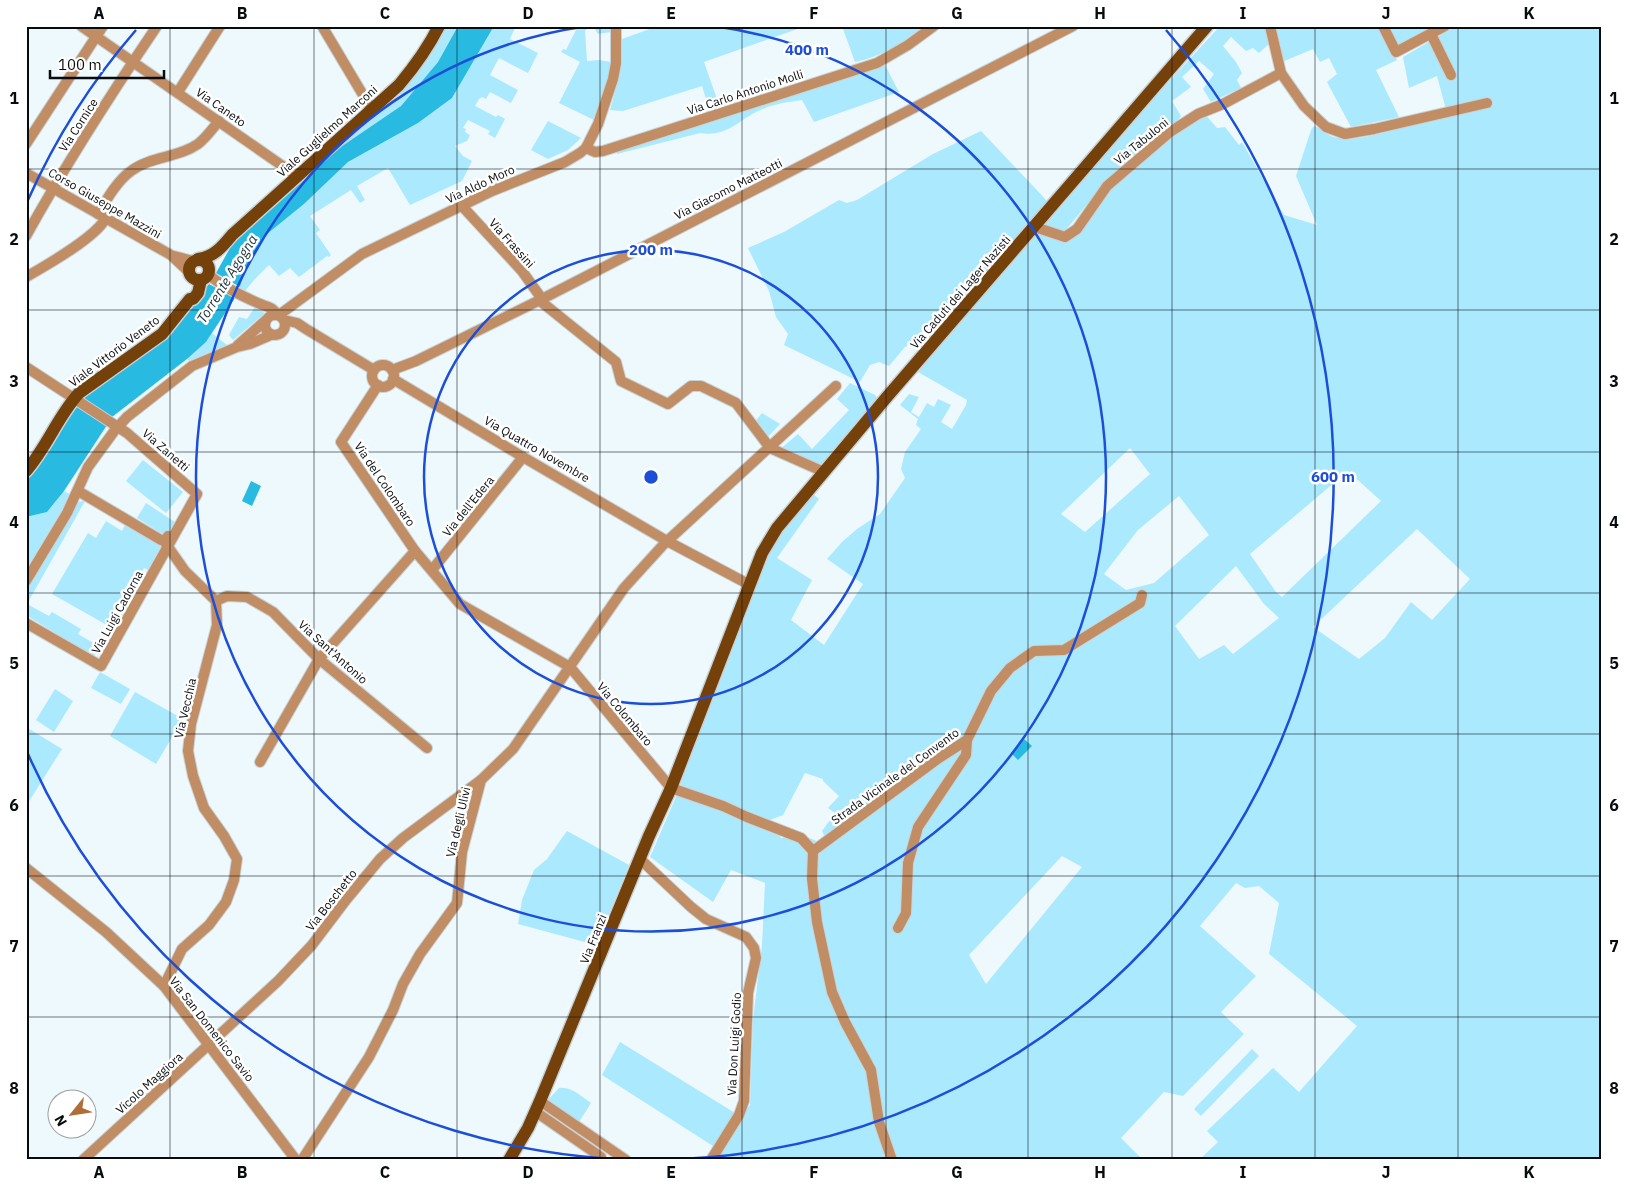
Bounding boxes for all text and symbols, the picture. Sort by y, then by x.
text: A [94,3,105,23]
text: B [237,3,248,23]
text: C [380,3,390,23]
text: D [522,3,534,23]
text: E [666,3,676,23]
text: F [809,3,819,23]
text: G [951,3,963,23]
text: H [1094,3,1106,23]
text: I [1240,3,1247,23]
text: J [1382,3,1390,23]
text: K [1523,3,1535,23]
text: 400 m [785,40,829,59]
scale bar [50,48,164,80]
text: 100 m [58,55,102,74]
street label: Via Carlo Antonio Molli [685,66,805,118]
street label: Viale Guglielmo Marconi [274,82,380,180]
street label: Via Caneto [193,84,249,130]
text: 1 [9,88,19,108]
text: 1 [1609,88,1619,108]
street label: Via Cornice [55,95,101,154]
street label: Via Tabuloni [1111,115,1171,167]
street label: Via Giacomo Matteotti [672,155,784,223]
street label: Via Aldo Moro [443,161,517,207]
street label: Corso Giuseppe Mazzini [46,165,164,241]
street label: Via Frassini [486,215,538,271]
text: 2 [9,229,19,249]
text: 2 [1609,229,1619,249]
water label: Torrente Agogna [193,231,261,327]
street label: Via Caduti dei Lager Nazisti [907,232,1013,352]
text: 200 m [629,240,673,259]
street label: Viale Vittorio Veneto [66,312,162,390]
text: 3 [9,371,19,391]
text: 3 [1609,371,1619,391]
street label: Via Quattro Novembre [482,413,593,486]
street label: Via Zanetti [139,425,193,475]
street label: Via del Colombaro [351,439,419,529]
text: 600 m [1311,467,1355,486]
centre of rings [642,468,660,486]
street label: Via dell'Edera [439,472,497,539]
text: 4 [9,512,19,532]
text: 4 [1609,512,1619,532]
street label: Via Luigi Cadorna [88,567,146,656]
street label: Via Sant'Antonio [295,617,371,687]
text: 5 [9,653,19,673]
text: 5 [1609,653,1619,673]
street label: Via Vecchia [171,676,199,740]
street label: Via Colombaro [594,679,656,749]
street label: Strada Vicinale del Convento [828,725,962,827]
street label: Via degli Ulivi [443,785,473,859]
text: 6 [9,795,19,815]
text: 6 [1609,795,1619,815]
street label: Via Boschetto [302,866,360,934]
street label: Via Franzi [576,912,610,966]
text: 7 [9,936,19,956]
text: 7 [1609,936,1619,956]
street label: Via San Domenico Savio [166,974,258,1085]
street label: Via Don Luigi Godio [724,992,744,1096]
street label: Vicolo Maggiora [112,1049,186,1117]
text: 8 [9,1078,19,1098]
text: 8 [1609,1078,1619,1098]
north arrow [48,1088,98,1138]
text: N [50,1112,71,1129]
text: A [94,1162,105,1182]
text: B [237,1162,248,1182]
text: C [380,1162,390,1182]
text: D [522,1162,534,1182]
text: E [666,1162,676,1182]
text: F [809,1162,819,1182]
text: G [951,1162,963,1182]
text: H [1094,1162,1106,1182]
text: I [1240,1162,1247,1182]
text: J [1382,1162,1390,1182]
text: K [1523,1162,1535,1182]

